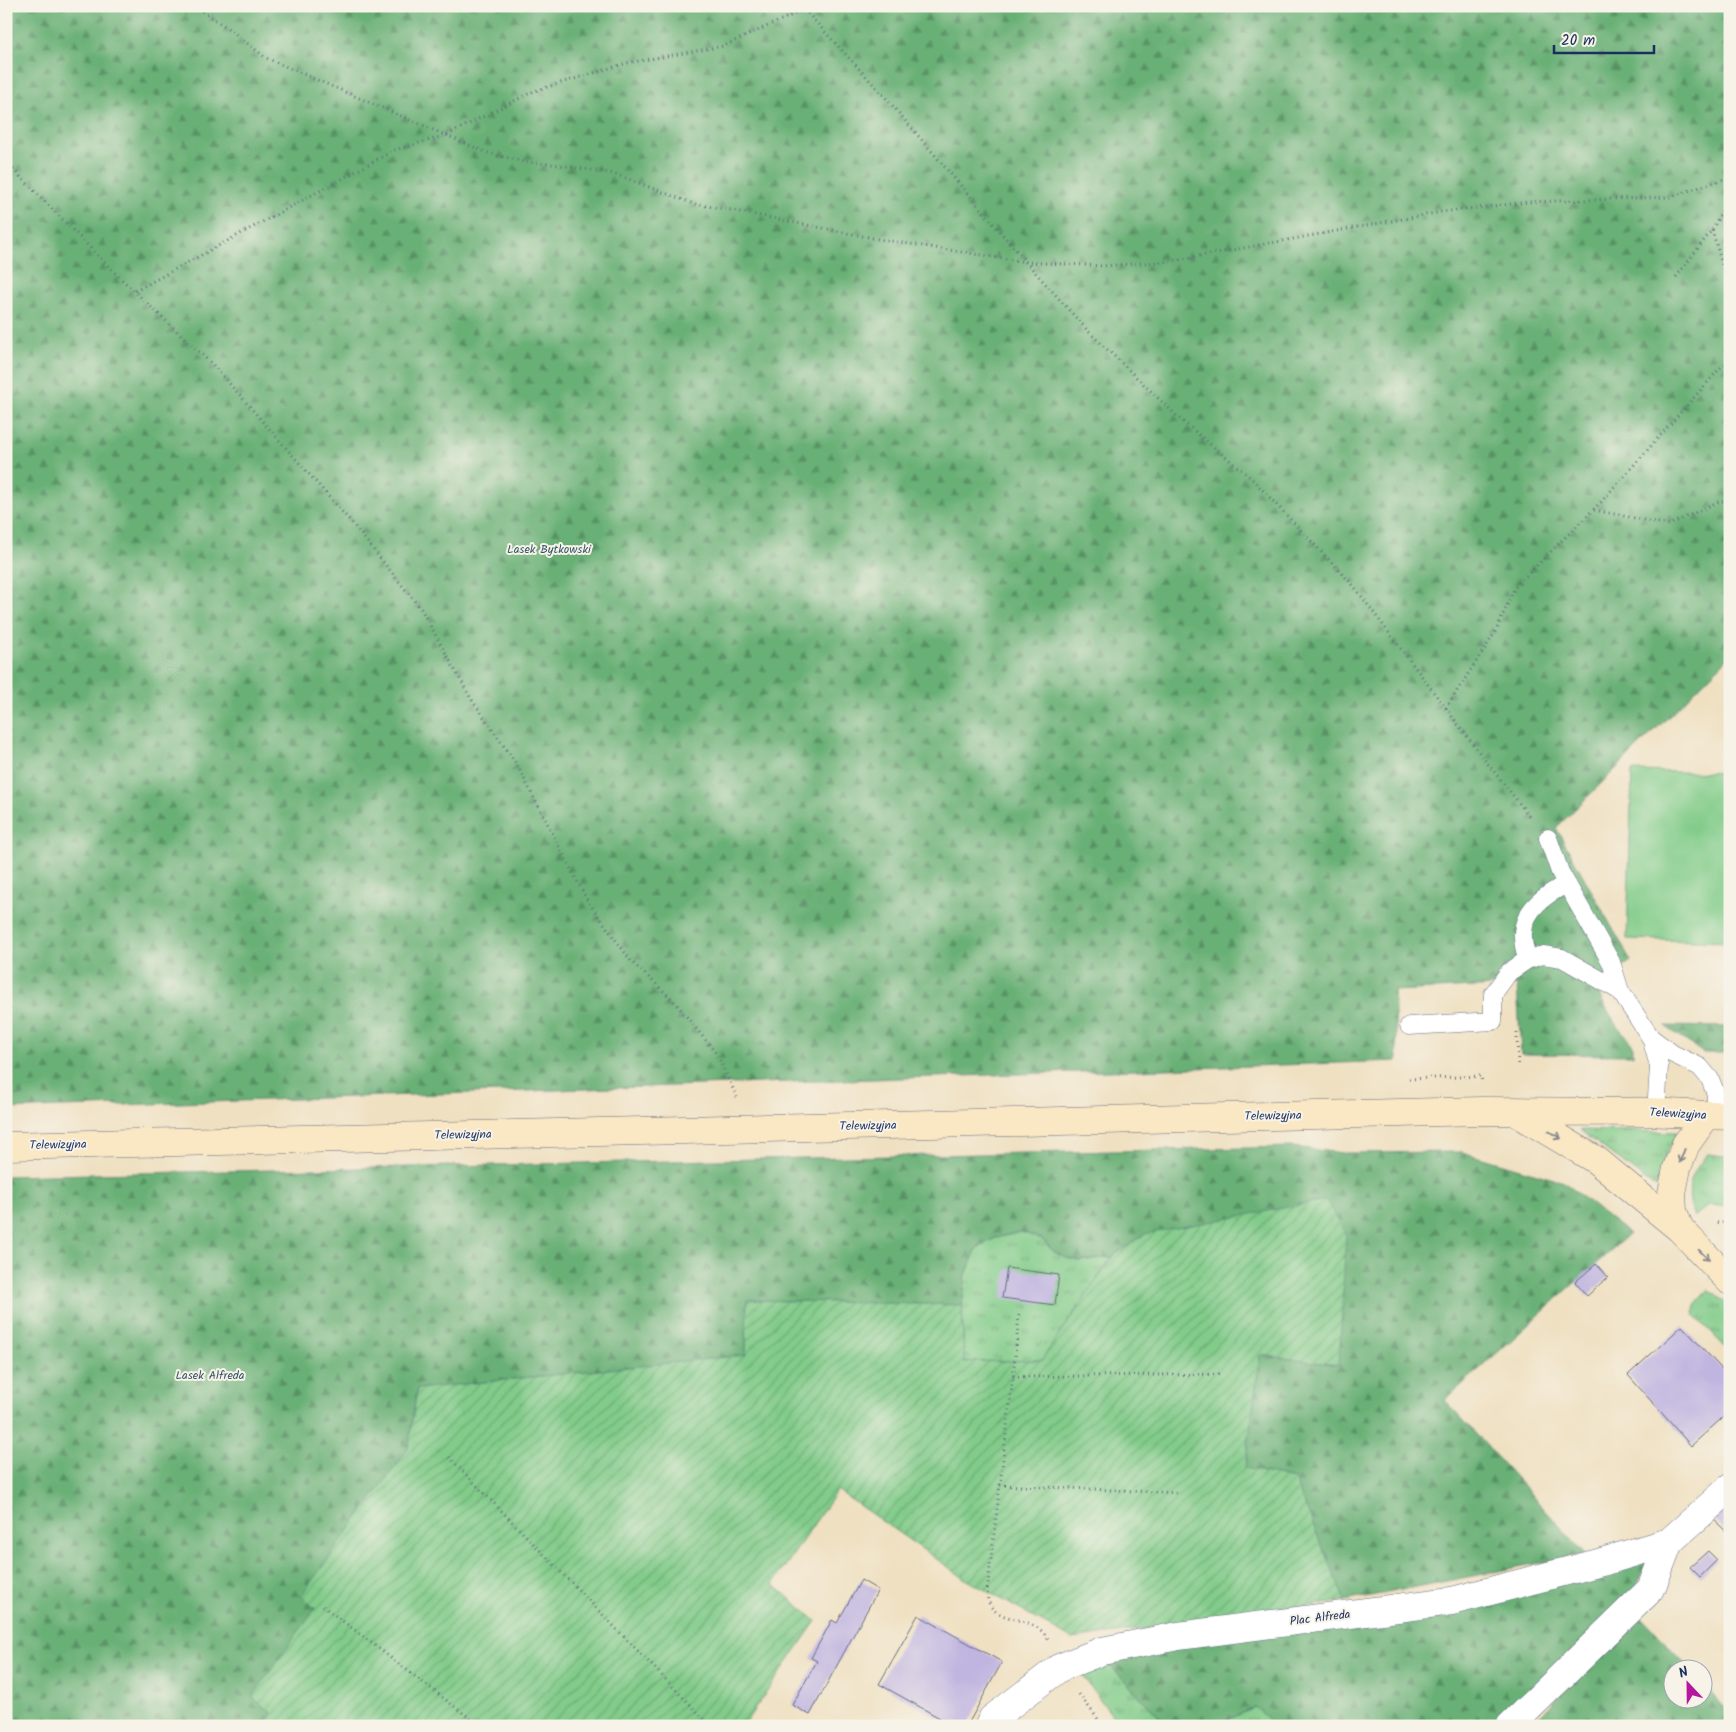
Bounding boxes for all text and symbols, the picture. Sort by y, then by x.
scale bar [1554,22,1654,54]
text: 20 m [1561,29,1595,53]
park label: Lasek Bytkowski [507,540,592,559]
street label: Telewizyjna [1649,1103,1707,1125]
street label: Telewizyjna [1244,1106,1302,1126]
street label: Telewizyjna [839,1116,897,1136]
street label: Telewizyjna [434,1125,492,1145]
one-way arrow [1547,1131,1561,1141]
street label: Telewizyjna [29,1135,87,1155]
one-way arrow [1677,1148,1686,1163]
one-way arrow [1698,1249,1711,1261]
park label: Lasek Alfreda [176,1366,245,1385]
street label: Plac Alfreda [1289,1605,1352,1631]
north arrow [1664,1660,1714,1710]
text: N [1675,1661,1692,1685]

